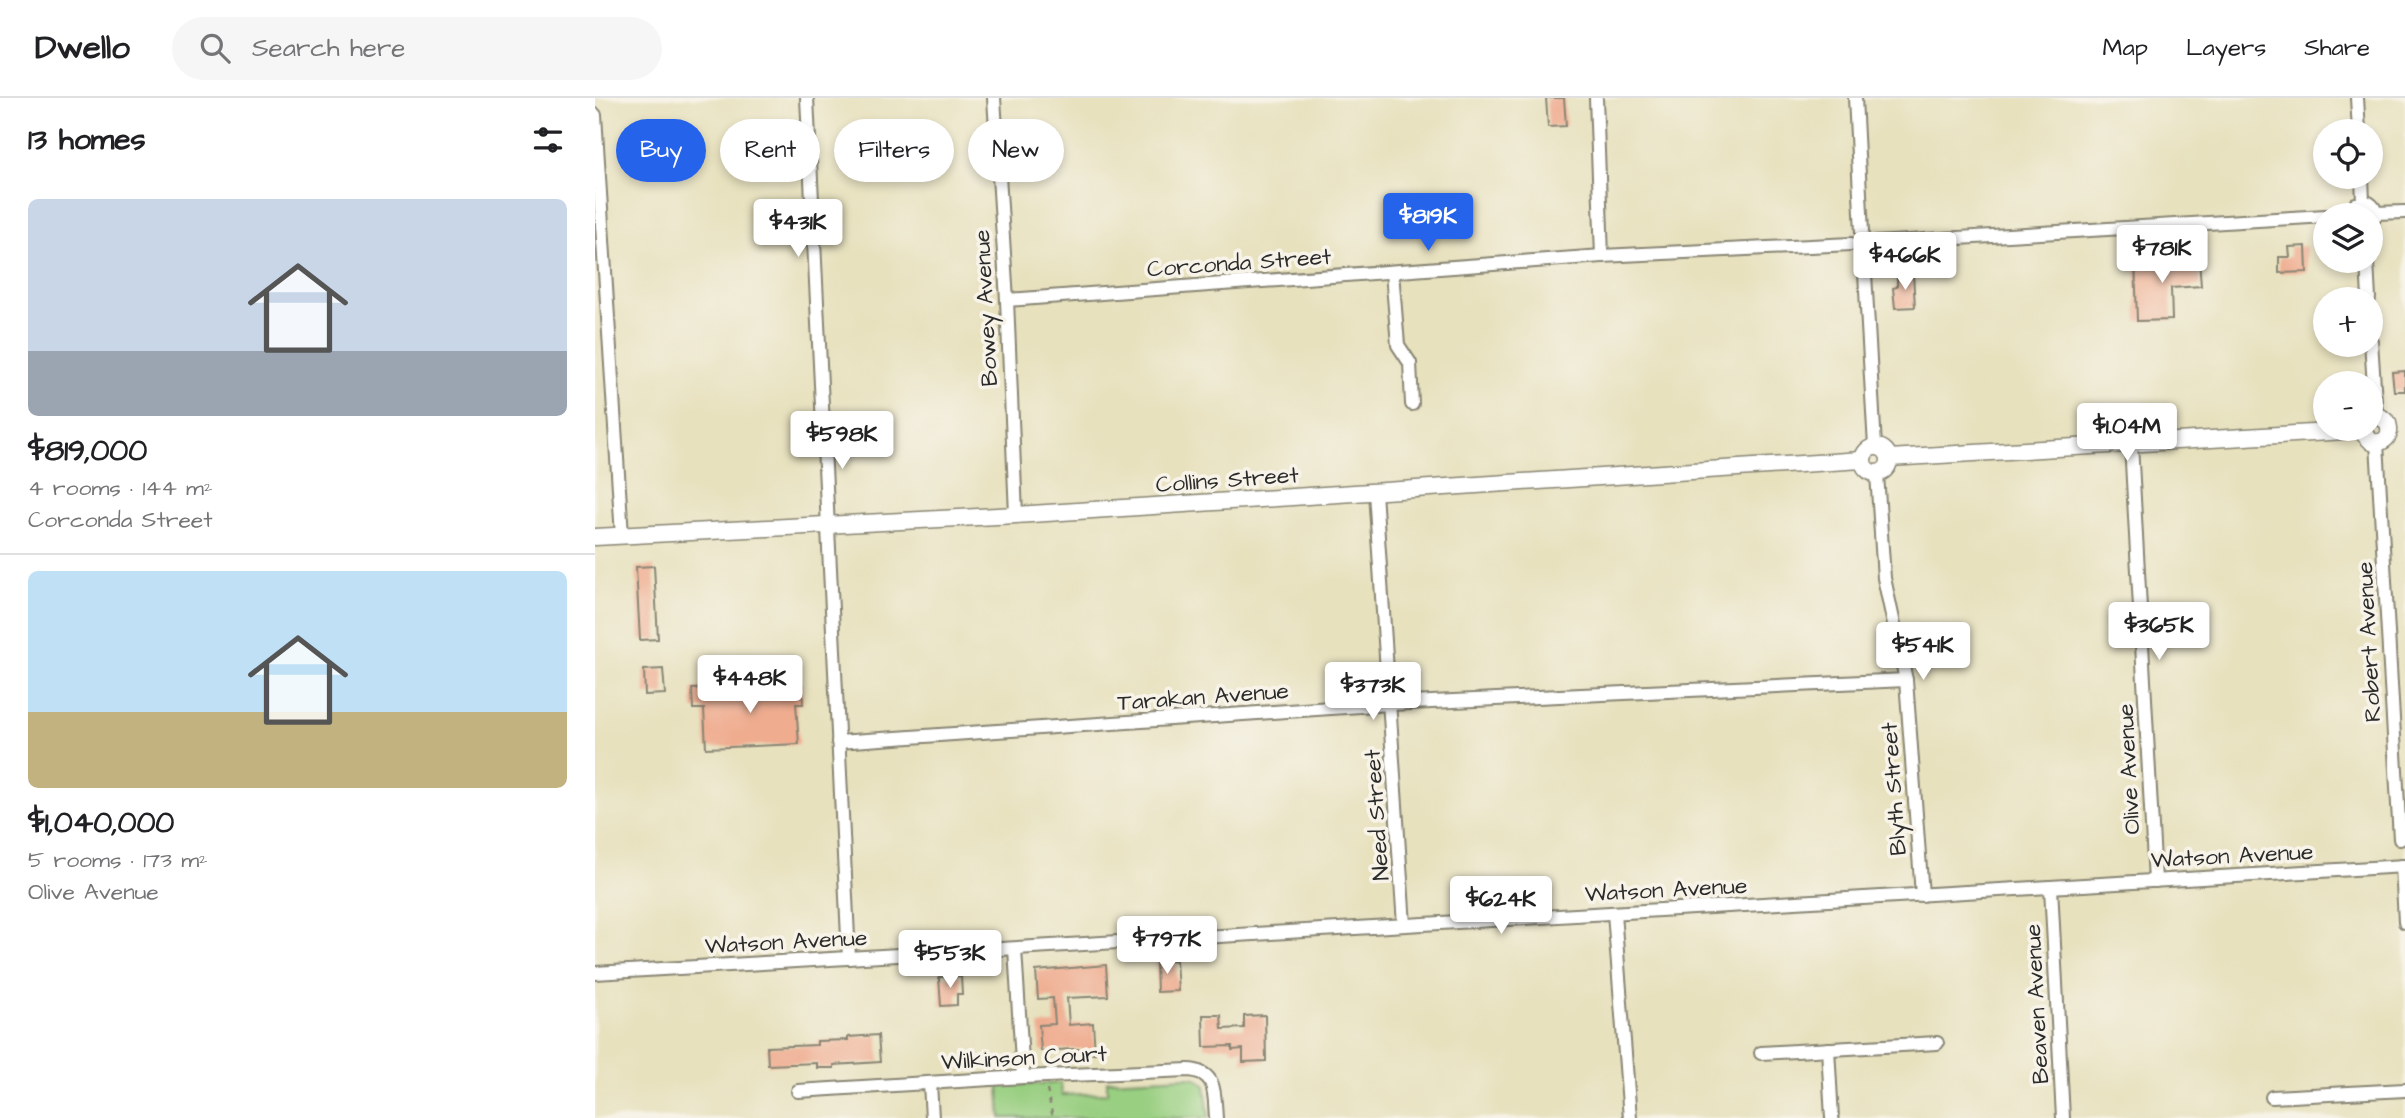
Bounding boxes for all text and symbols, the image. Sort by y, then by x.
search box [172,17,662,80]
text: Dwello [35,25,130,71]
icon: search [196,29,234,67]
text: Search here [252,30,405,66]
text: Map [2103,31,2148,65]
text: Layers [2186,31,2266,65]
text: Share [2304,31,2370,65]
text: 13 homes [28,119,145,161]
chip: Buy [616,119,706,182]
chip: Rent [720,119,820,182]
chip: Filters [834,119,954,182]
chip: New [968,119,1064,182]
map controls [2313,119,2383,441]
button: locate [2313,119,2383,189]
icon: filters [529,121,567,159]
pin: $819K [1379,194,1477,253]
pin: $431K [749,200,847,259]
text: $819K [1399,200,1457,232]
button: layers [2313,203,2383,273]
text: $431K [769,206,827,238]
pin: $781K [2113,226,2211,285]
street label: Bowey Avenue [966,229,1007,387]
pin: $466K [1856,232,1954,292]
text: $781K [2133,232,2191,264]
text: $466K [1869,239,1941,271]
street label: Corconda Street [1146,241,1333,285]
icon: home [235,245,361,371]
button: + [2313,287,2383,357]
button: − [2313,371,2383,441]
pin: $1.04M [2070,404,2184,463]
text: $1.04M [2093,410,2161,442]
pin: $598K [793,412,891,471]
text: $598K [806,418,878,450]
text: $819,000 [28,430,147,472]
street label: Collins Street [1155,459,1300,501]
text: 4 rooms · 144 m² [28,472,213,504]
text: Corconda Street [28,504,213,536]
street label: Robert Avenue [2349,561,2389,723]
pin: $365K [2110,602,2208,662]
text: $365K [2124,609,2194,641]
icon: home [235,617,361,743]
pin: $541K [1874,622,1972,682]
text: $541K [1892,629,1954,661]
pin: $448K [701,656,799,715]
text: $448K [714,662,786,694]
pin: $373K [1324,662,1422,722]
text: $373K [1341,669,1405,701]
street label: Tarakan Avenue [1116,675,1290,719]
street label: Olive Avenue [2110,703,2148,835]
street label: Blyth Street [1873,720,1916,857]
street label: Need Street [1356,748,1398,882]
text: $1,040,000 [28,802,174,844]
street label: Watson Avenue [2150,836,2314,876]
text: 5 rooms · 173 m² [28,844,208,876]
street label: Watson Avenue [1584,870,1748,910]
text: Olive Avenue [28,876,159,908]
pin: $624K [1452,876,1550,936]
text: $624K [1466,883,1536,915]
pin: $797K [1118,916,1216,976]
street label: Watson Avenue [704,922,868,962]
text: $797K [1133,923,1201,955]
street label: Beaven Avenue [2017,923,2057,1085]
pin: $553K [901,930,999,990]
text: $553K [915,937,986,969]
street label: Wilkinson Court [940,1038,1108,1078]

